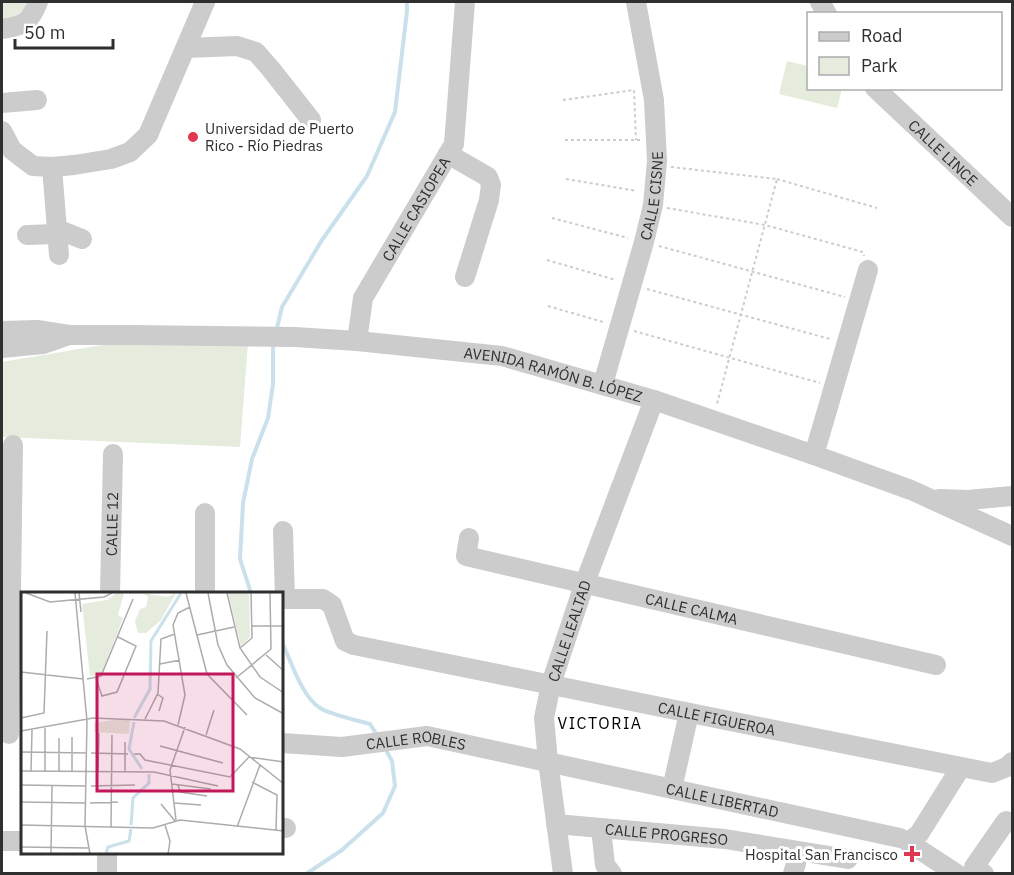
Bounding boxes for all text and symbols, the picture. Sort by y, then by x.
scale bar [15,12,112,50]
legend [807,12,1002,90]
text: 50 m [24,21,66,44]
text: Road [861,24,902,47]
text: Park [861,54,898,77]
street label: CALLE LINCE [905,115,982,190]
place label: Universidad de Puerto Rico - Río Piedras [205,119,354,155]
marker: Universidad de Puerto Rico - Río Piedras [186,130,200,144]
street label: CALLE CISNE [635,151,667,242]
street label: CALLE CASIOPEA [377,153,454,264]
street label: AVENIDA RAMÓN B. LÓPEZ [463,343,645,406]
street label: CALLE 12 [101,492,122,556]
street label: CALLE LEALTAD [543,578,595,684]
street label: CALLE CALMA [644,588,740,628]
inset map [21,592,284,854]
street label: CALLE FIGUEROA [656,697,778,740]
district label: VICTORIA [557,713,643,733]
street label: CALLE ROBLES [365,726,468,754]
street label: CALLE LIBERTAD [664,778,781,821]
street label: CALLE PROGRESO [604,819,729,849]
place label: Hospital San Francisco [745,845,898,864]
marker: Hospital San Francisco [903,845,921,863]

